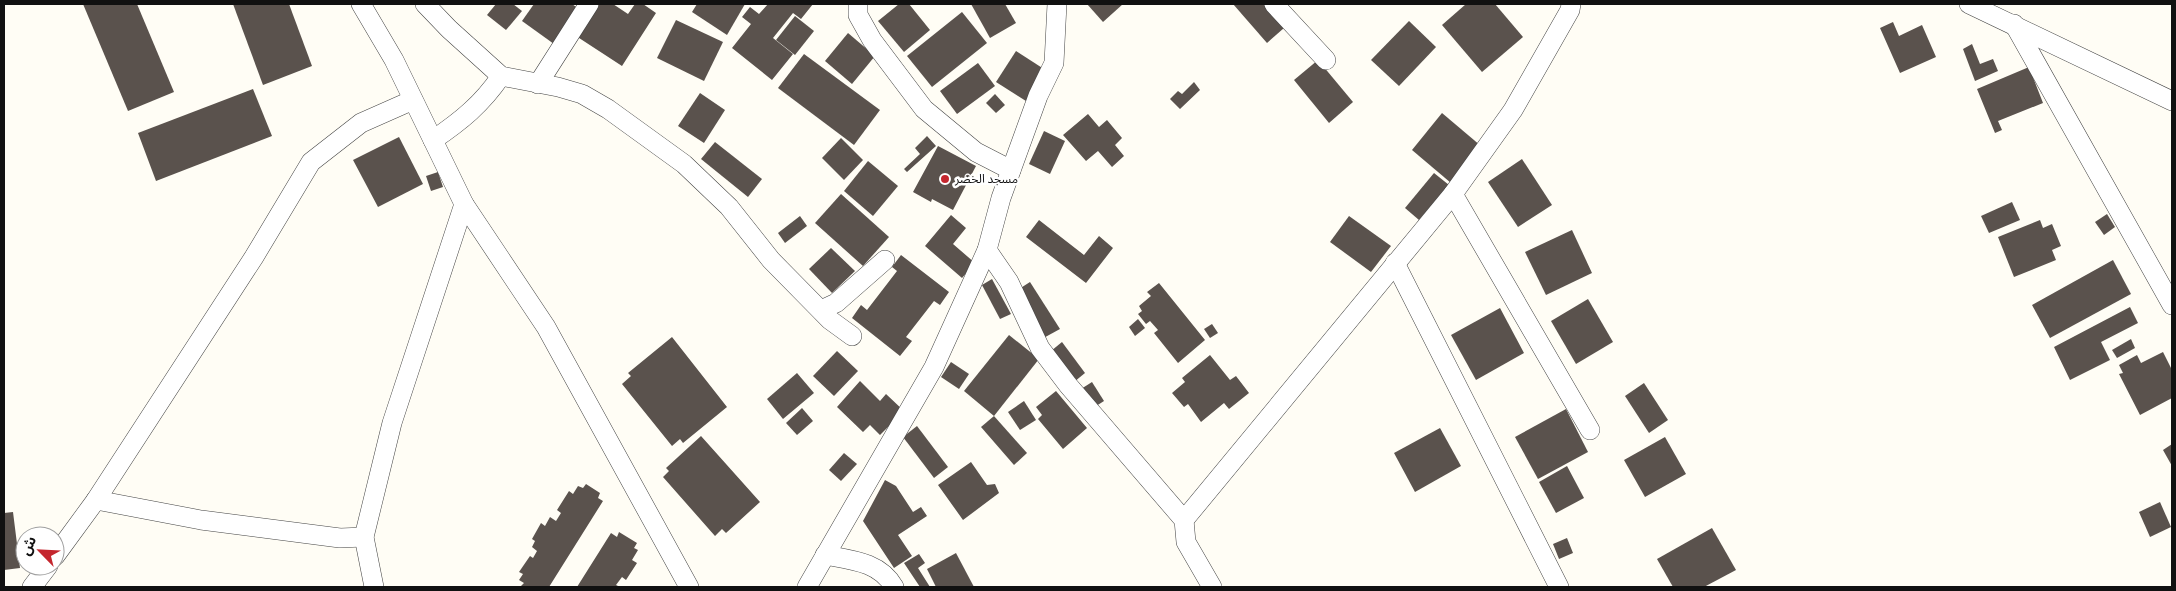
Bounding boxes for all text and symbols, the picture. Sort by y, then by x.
place label: مسجد الخضر [954,171,1018,186]
marker: مسجد الخضر [939,173,951,185]
north arrow [15,526,65,576]
text: ش [16,533,40,558]

